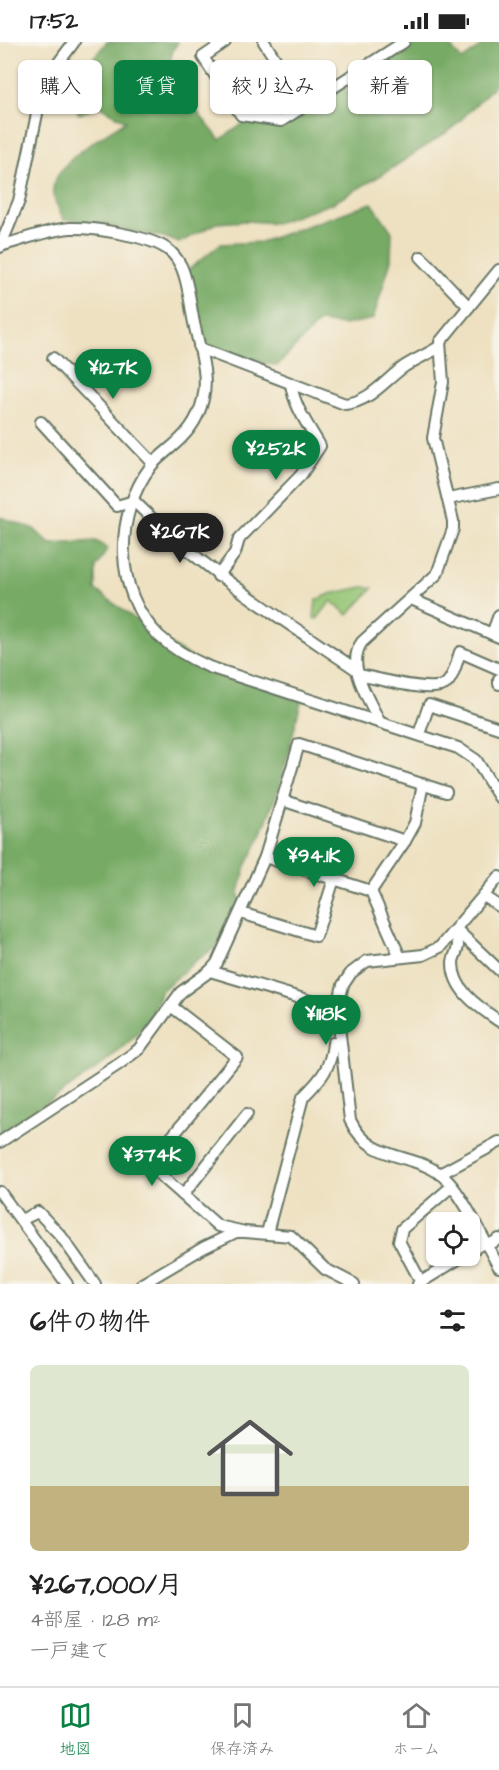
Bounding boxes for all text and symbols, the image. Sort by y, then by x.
text: 17:52 [30,6,78,37]
chip: 購入 [18,60,102,114]
chip: 賃貸 [114,60,198,114]
chip: 絞り込み [210,60,336,114]
chip: 新着 [348,60,432,114]
pin: ¥127K [71,349,155,400]
text: ¥127K [88,354,138,382]
pin: ¥252K [234,430,318,481]
text: ¥252K [246,435,306,463]
pin: ¥267K [138,513,222,564]
text: ¥267K [150,518,210,546]
pin: ¥94.1K [265,837,363,888]
text: ¥94.1K [287,842,341,870]
pin: ¥118K [284,995,368,1046]
text: ¥118K [306,1000,346,1028]
pin: ¥374K [110,1136,194,1187]
text: ¥374K [123,1141,181,1169]
map controls [426,1212,480,1266]
button: locate [426,1212,480,1266]
text: 6件の物件 [30,1304,150,1340]
icon: filters [436,1304,469,1337]
icon: home [196,1404,304,1512]
text: ¥267,000/月 [30,1567,183,1603]
text: 4部屋 · 128 m² [30,1606,161,1634]
text: 一戸建て [30,1637,110,1665]
tab: 地図 [59,1699,92,1760]
tab: 保存済み [210,1699,274,1760]
tab: ホーム [393,1699,440,1760]

